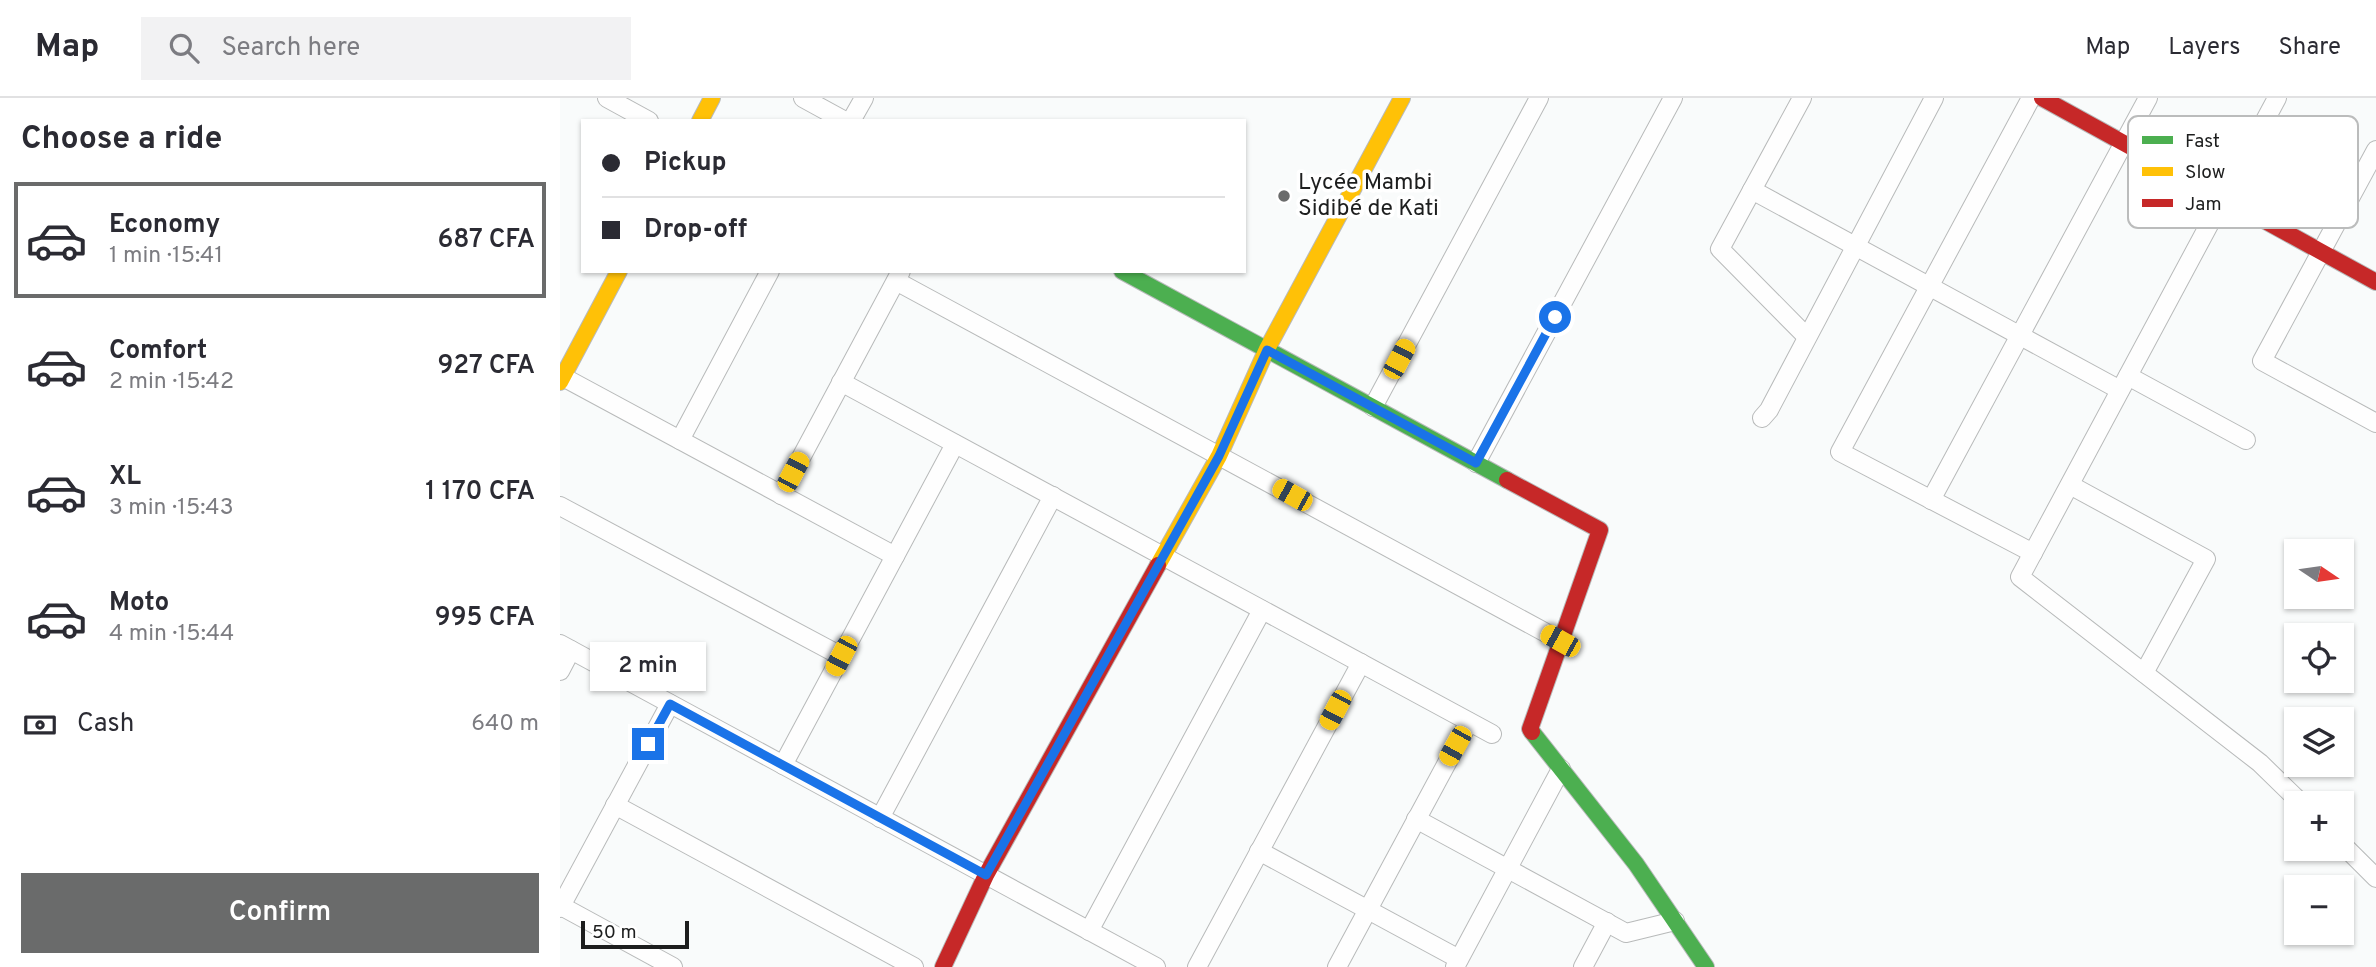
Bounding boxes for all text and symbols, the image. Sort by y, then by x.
search box [141,17,631,80]
text: Map [35,27,99,69]
icon: search [165,29,203,67]
text: Search here [221,32,360,65]
text: Map [2085,33,2130,63]
text: Layers [2168,33,2240,63]
text: Share [2278,33,2341,63]
legend [2128,116,2358,228]
text: Choose a ride [21,120,222,160]
text: Fast [2185,130,2220,154]
text: Pickup [644,147,727,180]
text: Slow [2185,161,2225,185]
place label: Lycée Mambi Sidibé de Kati [1298,169,1439,224]
marker: Lycée Mambi Sidibé de Kati [1276,188,1292,204]
text: Jam [2185,193,2222,217]
icon: car [25,209,88,272]
text: Economy [109,209,220,242]
text: Drop-off [644,214,747,247]
text: 687 CFA [437,224,535,257]
text: 1 min · 15:41 [109,242,223,271]
route start [1539,301,1571,333]
icon: car [25,335,88,398]
text: Comfort [109,335,207,368]
car [1380,336,1419,382]
text: 927 CFA [437,350,535,383]
text: 2 min · 15:42 [109,368,234,397]
car [774,449,813,495]
icon: car [25,461,88,524]
text: XL [109,461,141,494]
text: 1 170 CFA [425,476,535,509]
car [1269,476,1316,514]
text: 3 min · 15:43 [109,494,234,523]
north arrow [2284,539,2354,609]
map controls [2284,539,2354,945]
icon: car [25,587,88,650]
text: Moto [109,587,169,620]
text: 995 CFA [435,602,535,635]
text: 4 min · 15:44 [109,620,234,649]
car [1537,622,1584,660]
button: locate [2284,623,2354,693]
car [822,633,861,679]
callout: 2 min [590,642,706,692]
text: 2 min [618,652,678,681]
car [1316,687,1355,733]
icon: cash [21,706,59,744]
button: layers [2284,707,2354,777]
text: Cash [77,708,134,741]
text: 640 m [471,710,539,739]
car [1436,723,1475,769]
route end [632,728,664,760]
button: + [2284,791,2354,861]
button: Confirm [21,873,539,953]
button: − [2284,875,2354,945]
scale bar [581,918,690,950]
text: 50 m [592,921,637,945]

